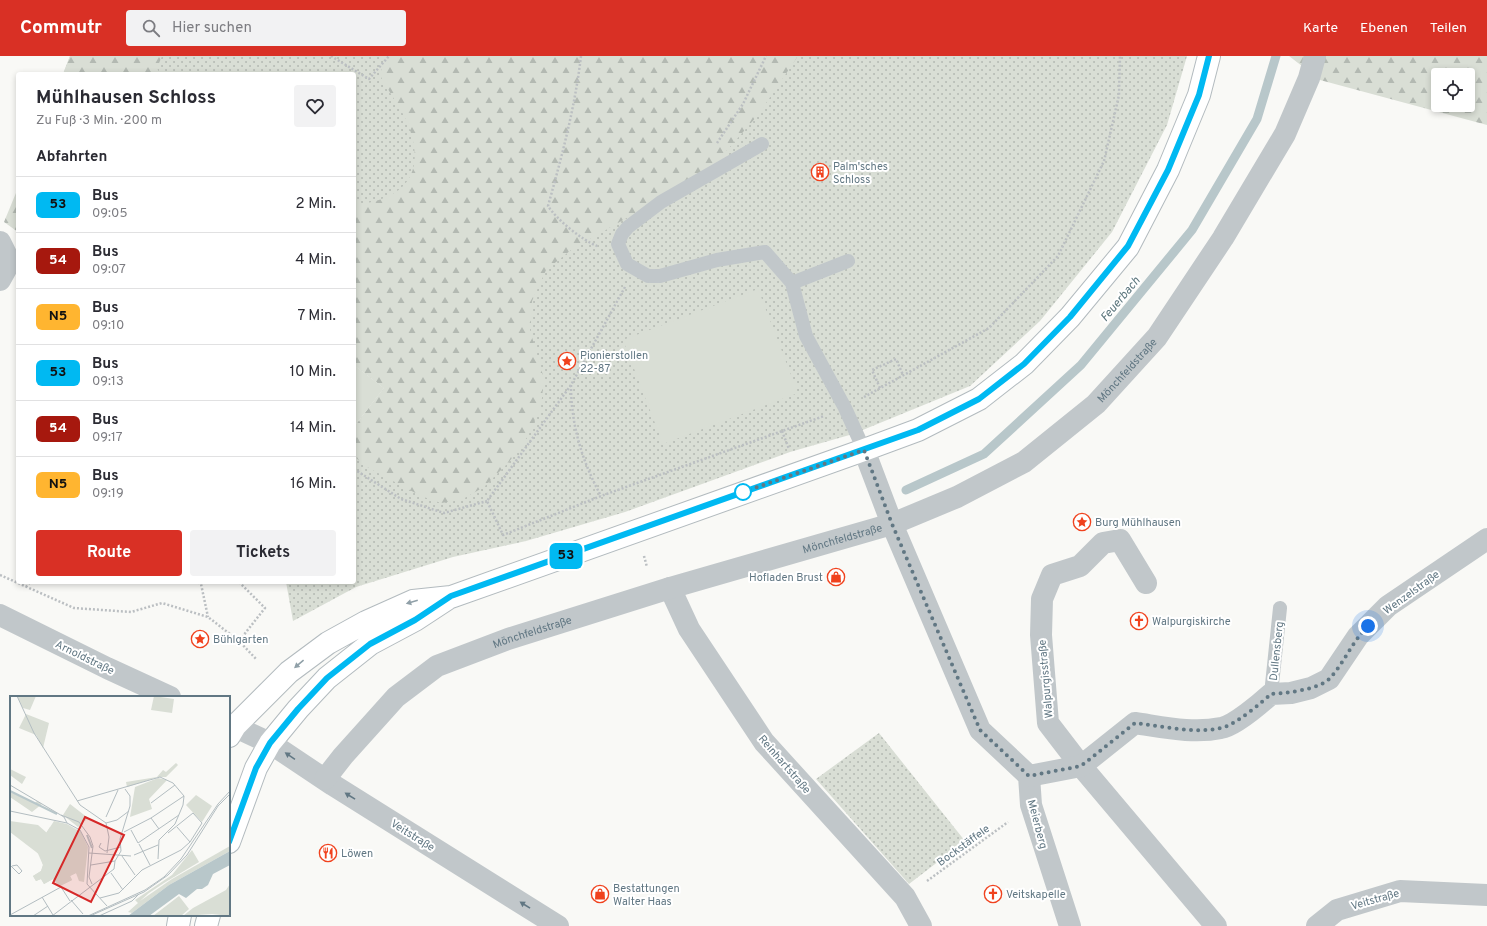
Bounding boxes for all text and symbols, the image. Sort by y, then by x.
search box [126,10,406,46]
text: Commutr [20,16,102,40]
icon: search [140,17,162,39]
text: Hier suchen [172,19,252,38]
text: Karte [1303,20,1338,37]
text: Ebenen [1360,20,1408,37]
text: Teilen [1430,20,1467,37]
map controls [1431,68,1475,112]
button: locate [1431,68,1475,112]
button: heart [294,85,336,127]
text: Mühlhausen Schloss [36,86,216,110]
text: Zu Fuß · 3 Min. · 200 m [36,113,162,129]
text: Abfahrten [36,148,107,167]
place label: Palm'sches Schloss [833,160,888,187]
building icon: Palm'sches Schloss [810,162,830,182]
text: Bus [92,187,119,206]
text: 2 Min. [296,195,336,214]
text: 53 [50,196,66,213]
text: 09:05 [92,206,127,222]
text: Bus [92,243,119,262]
text: 4 Min. [295,251,336,270]
text: 54 [49,252,67,269]
text: 09:07 [92,262,126,278]
water label: Feuerbach [1097,273,1145,326]
text: Bus [92,299,119,318]
text: 7 Min. [297,307,336,326]
text: N5 [49,308,67,325]
text: 09:10 [92,318,124,334]
street label: Mönchfeldstraße [1095,336,1160,406]
place label: Pionierstollen 22-87 [580,349,648,376]
place icon: Pionierstollen 22-87 [557,351,577,371]
text: Bus [92,355,119,374]
text: 10 Min. [289,363,336,382]
text: 53 [50,364,66,381]
text: 09:13 [92,374,124,390]
text: Bus [92,411,119,430]
text: 14 Min. [290,419,336,438]
text: 54 [49,420,67,437]
text: 09:17 [92,430,123,446]
text: Bus [92,467,119,486]
text: 16 Min. [290,475,336,494]
text: N5 [49,476,67,493]
unlabelled marker [734,483,752,501]
text: 09:19 [92,486,124,502]
place icon: Burg Mühlhausen [1072,512,1092,532]
place label: Burg Mühlhausen [1095,516,1181,530]
street label: Mönchfeldstraße [801,521,884,557]
button: Route [36,530,182,576]
button: Tickets [190,530,336,576]
line badge: 53 [548,543,584,569]
text: 53 [558,547,574,564]
shop icon: Hofladen Brust [826,567,846,587]
street label: Wenzelstraße [1381,568,1443,618]
place label: Hofladen Brust [749,571,823,585]
one-way arrow [406,600,419,606]
church icon: Walpurgiskirche [1129,611,1149,631]
street label: Mönchfeldstraße [491,613,574,652]
place label: Walpurgiskirche [1152,615,1231,629]
your location [1358,616,1378,636]
street label: Dullensberg [1267,621,1287,681]
place icon: Bühlgarten [190,629,210,649]
place label: Bühlgarten [213,633,268,647]
street label: Arnoldstraße [53,638,116,678]
street label: Walpurgisstraße [1036,639,1056,719]
one-way arrow [293,659,304,668]
inset map [10,696,230,916]
street label: Reinhartstraße [755,732,814,797]
one-way arrow [284,752,295,760]
one-way arrow [345,792,355,800]
street label: Meierberg [1024,798,1050,850]
street label: Veitstraße [388,817,437,855]
street label: Bockstäffele [934,822,993,870]
restaurant icon: Löwen [318,843,338,863]
place label: Löwen [341,847,373,861]
place label: Bestattungen Walter Haas [613,882,680,909]
shop icon: Bestattungen Walter Haas [590,884,610,904]
church icon: Veitskapelle [983,884,1003,904]
street label: Veitstraße [1350,886,1401,914]
place label: Veitskapelle [1006,888,1066,902]
one-way arrow [520,901,530,909]

